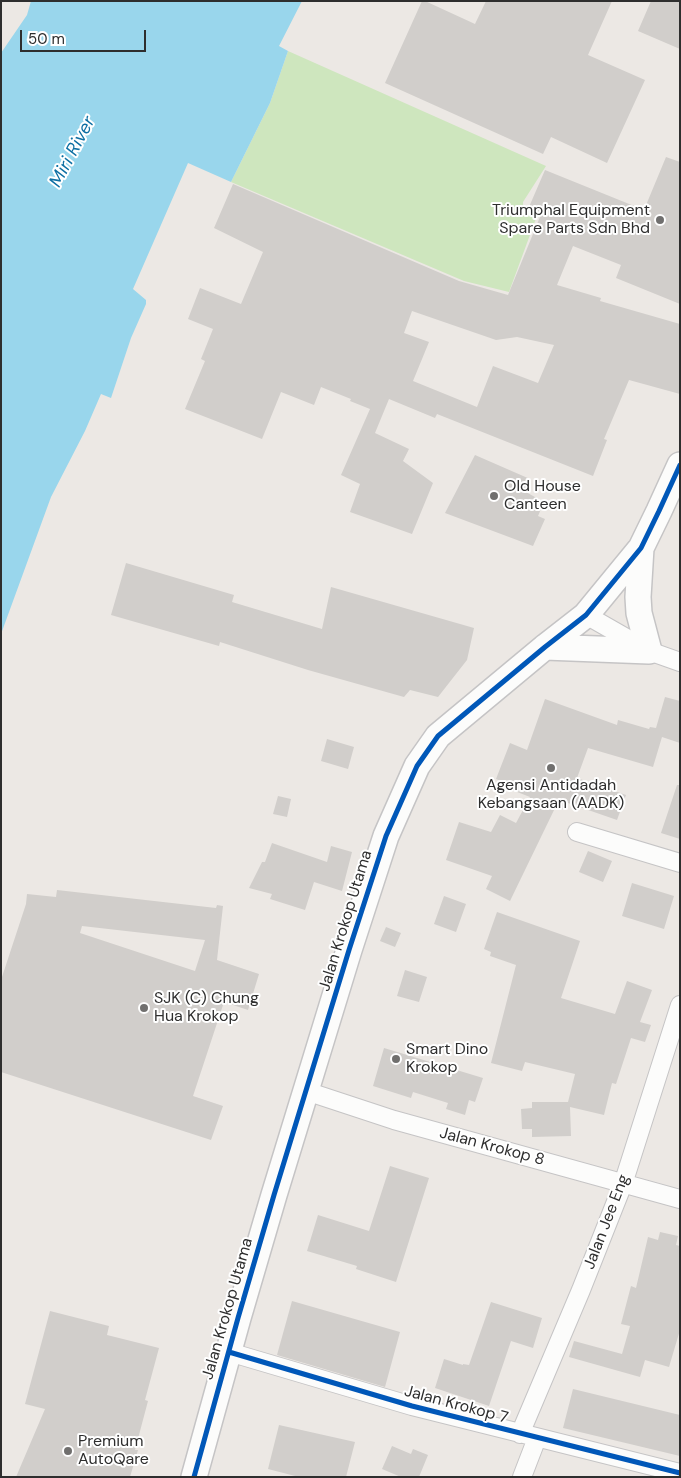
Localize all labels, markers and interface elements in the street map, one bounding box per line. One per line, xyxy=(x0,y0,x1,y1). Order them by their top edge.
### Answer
scale bar xyxy=(22,20,149,52)
text: 50 m xyxy=(28,29,65,49)
water label: Miri River xyxy=(45,113,101,191)
place label: Triumphal Equipment Spare Parts Sdn Bhd xyxy=(492,201,650,239)
marker: Triumphal Equipment Spare Parts Sdn Bhd xyxy=(654,214,666,226)
place label: Old House Canteen xyxy=(504,477,581,515)
marker: Old House Canteen xyxy=(488,490,500,502)
marker: Agensi Antidadah Kebangsaan (AADK) xyxy=(545,762,557,774)
place label: Agensi Antidadah Kebangsaan (AADK) xyxy=(478,776,624,814)
street label: Jalan Krokop Utama xyxy=(315,848,377,994)
place label: SJK (C) Chung Hua Krokop xyxy=(154,989,259,1027)
marker: SJK (C) Chung Hua Krokop xyxy=(138,1002,150,1014)
place label: Smart Dino Krokop xyxy=(406,1040,488,1078)
marker: Smart Dino Krokop xyxy=(390,1053,402,1065)
street label: Jalan Krokop 8 xyxy=(437,1124,547,1170)
street label: Jalan Jee Eng xyxy=(580,1172,634,1272)
street label: Jalan Krokop Utama xyxy=(199,1236,257,1382)
street label: Jalan Krokop 7 xyxy=(402,1382,510,1428)
place label: Premium AutoQare xyxy=(78,1432,149,1470)
marker: Premium AutoQare xyxy=(62,1445,74,1457)

